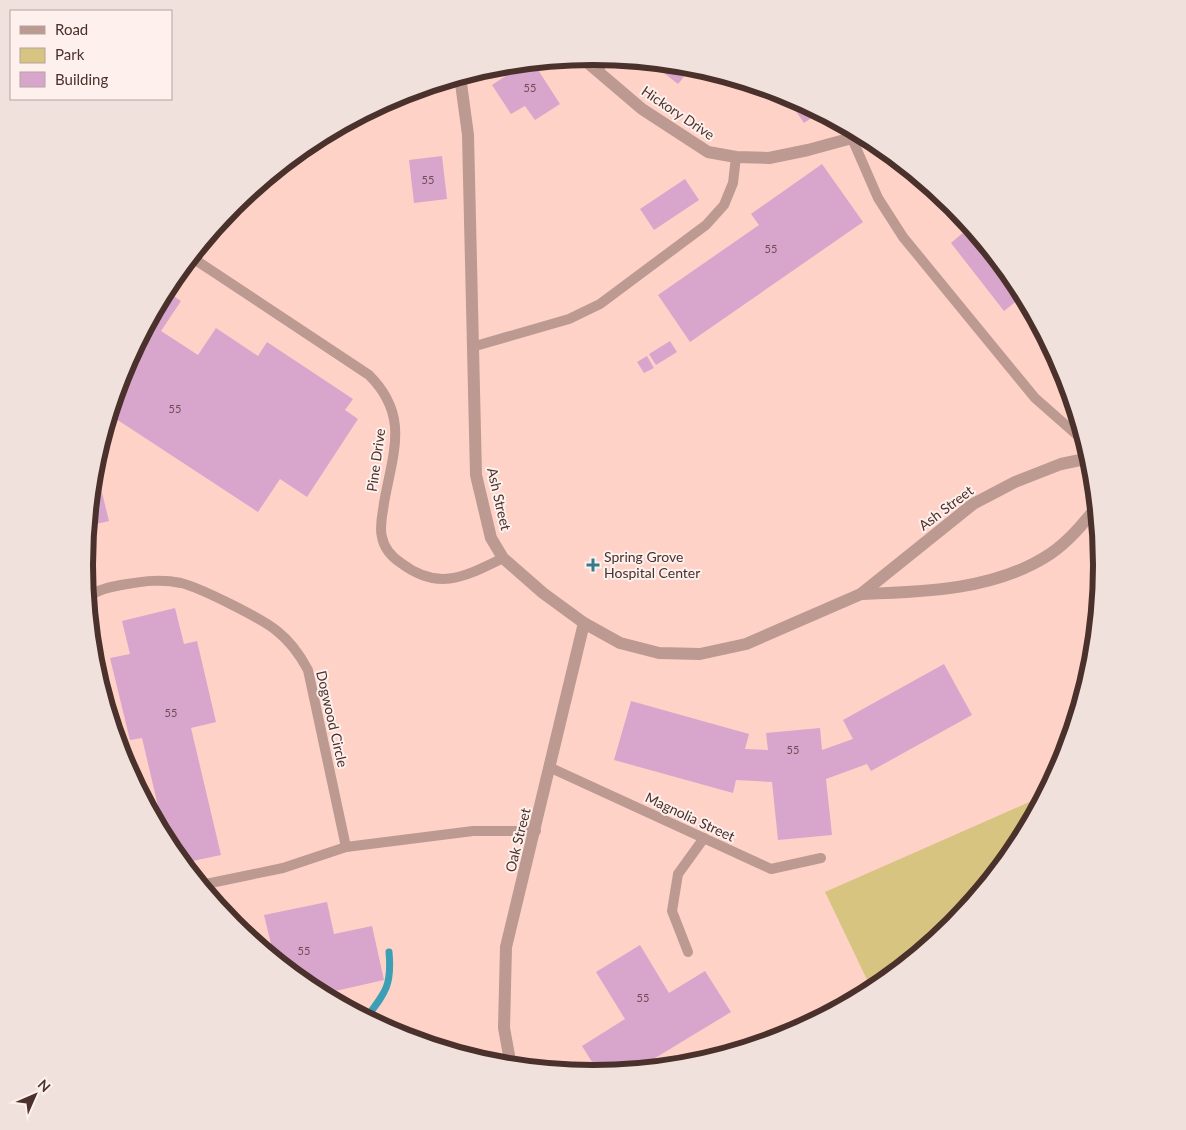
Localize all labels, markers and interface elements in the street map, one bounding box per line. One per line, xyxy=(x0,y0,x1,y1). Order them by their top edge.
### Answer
legend xyxy=(10,10,172,100)
text: Road xyxy=(55,20,88,38)
text: Park xyxy=(55,45,85,63)
text: Building xyxy=(55,70,108,88)
house number: 55 xyxy=(524,81,536,94)
street label: Hickory Drive xyxy=(639,82,718,143)
house number: 55 xyxy=(422,173,434,186)
house number: 55 xyxy=(765,242,777,255)
house number: 55 xyxy=(169,402,181,415)
street label: Pine Drive xyxy=(363,427,388,493)
street label: Ash Street xyxy=(484,466,515,532)
street label: Ash Street xyxy=(915,482,976,534)
place label: Spring Grove Hospital Center xyxy=(604,548,700,581)
marker: Spring Grove Hospital Center xyxy=(586,558,600,572)
street label: Dogwood Circle xyxy=(313,669,352,769)
house number: 55 xyxy=(165,706,177,719)
house number: 55 xyxy=(787,743,799,756)
street label: Magnolia Street xyxy=(643,788,738,845)
street label: Oak Street xyxy=(501,806,534,874)
house number: 55 xyxy=(298,944,310,957)
house number: 55 xyxy=(637,991,649,1004)
north arrow xyxy=(10,1070,60,1120)
text: N xyxy=(35,1076,54,1095)

